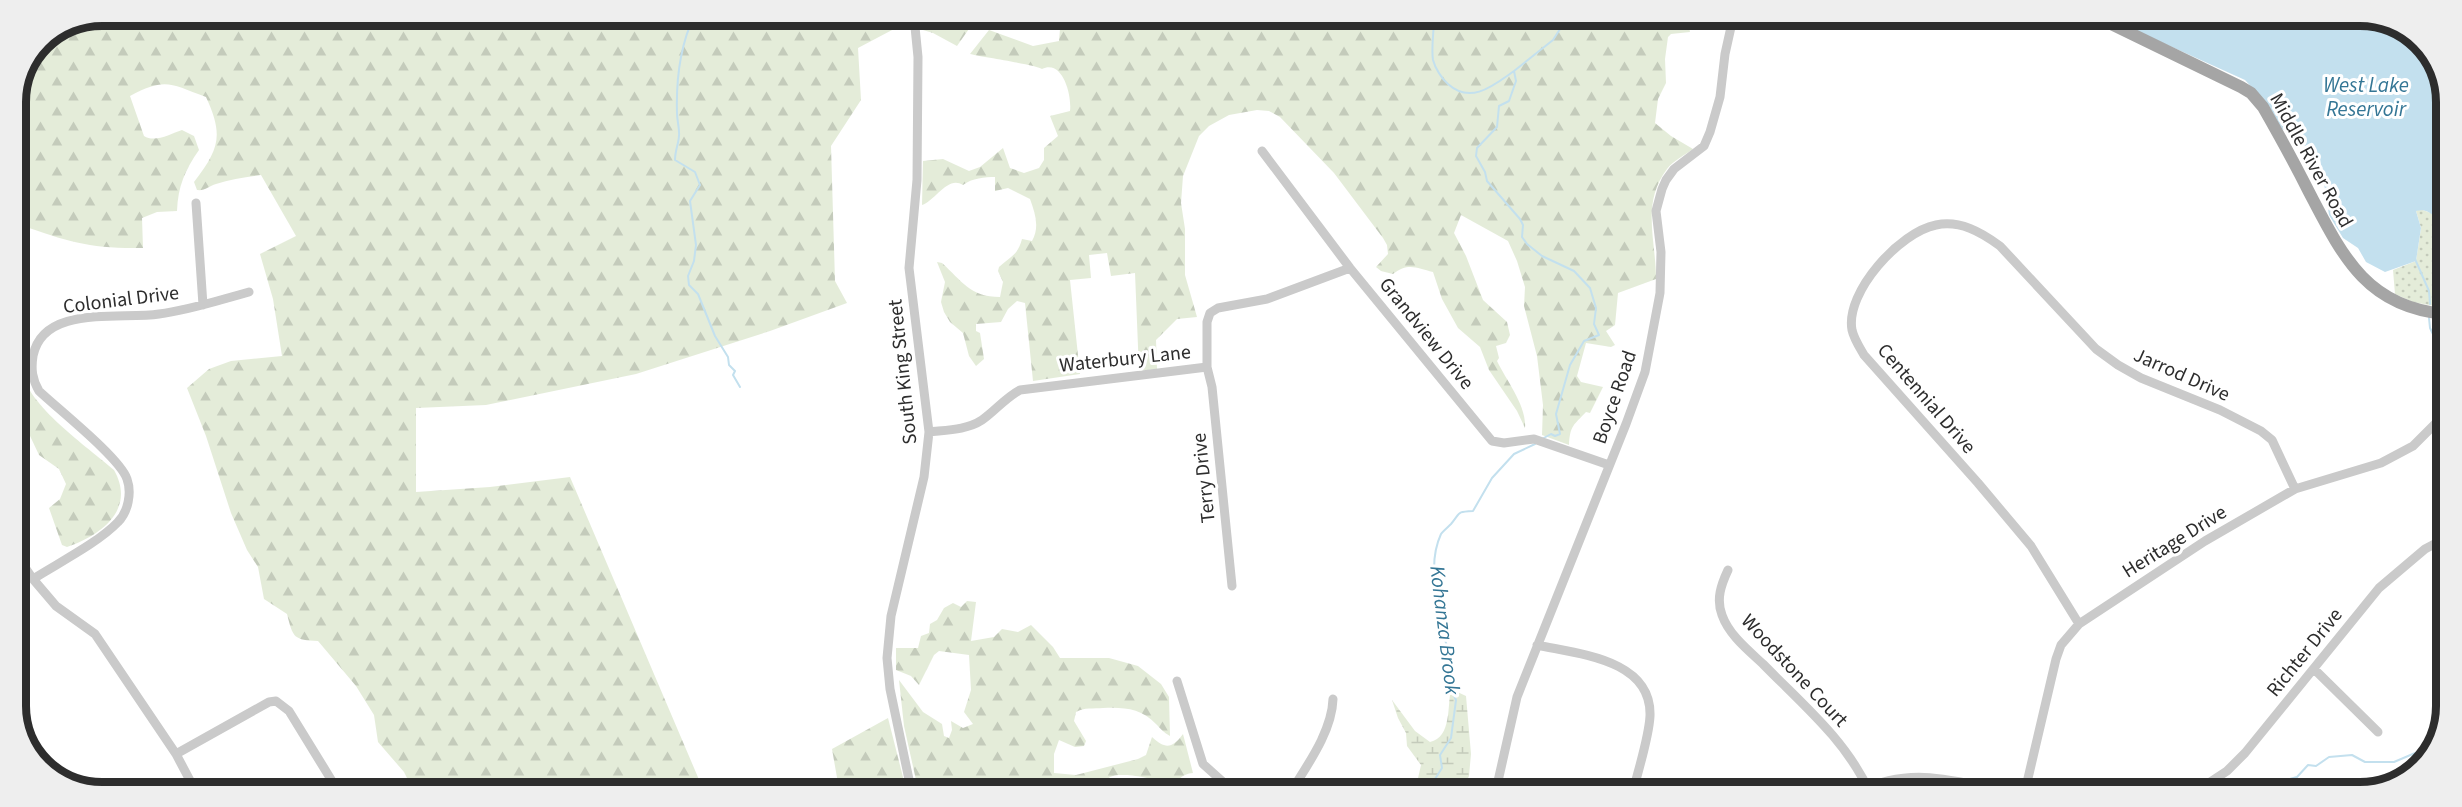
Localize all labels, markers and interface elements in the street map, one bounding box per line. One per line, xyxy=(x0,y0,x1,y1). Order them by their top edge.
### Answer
water label: West Lake Reservoir xyxy=(2323,70,2409,124)
street label: Middle River Road xyxy=(2263,88,2360,233)
street label: Grandview Drive xyxy=(1372,272,1480,396)
street label: Colonial Drive xyxy=(62,279,181,321)
street label: South King Street xyxy=(881,298,925,446)
street label: Centennial Drive xyxy=(1870,337,1982,460)
street label: Waterbury Lane xyxy=(1058,338,1192,380)
street label: Jarrod Drive xyxy=(2129,341,2234,409)
street label: Boyce Road xyxy=(1586,347,1644,448)
street label: Terry Drive xyxy=(1185,431,1223,524)
street label: Heritage Drive xyxy=(2117,499,2232,585)
water label: Kohanza Brook xyxy=(1422,564,1468,697)
street label: Richter Drive xyxy=(2260,602,2349,703)
street label: Woodstone Court xyxy=(1734,608,1854,734)

